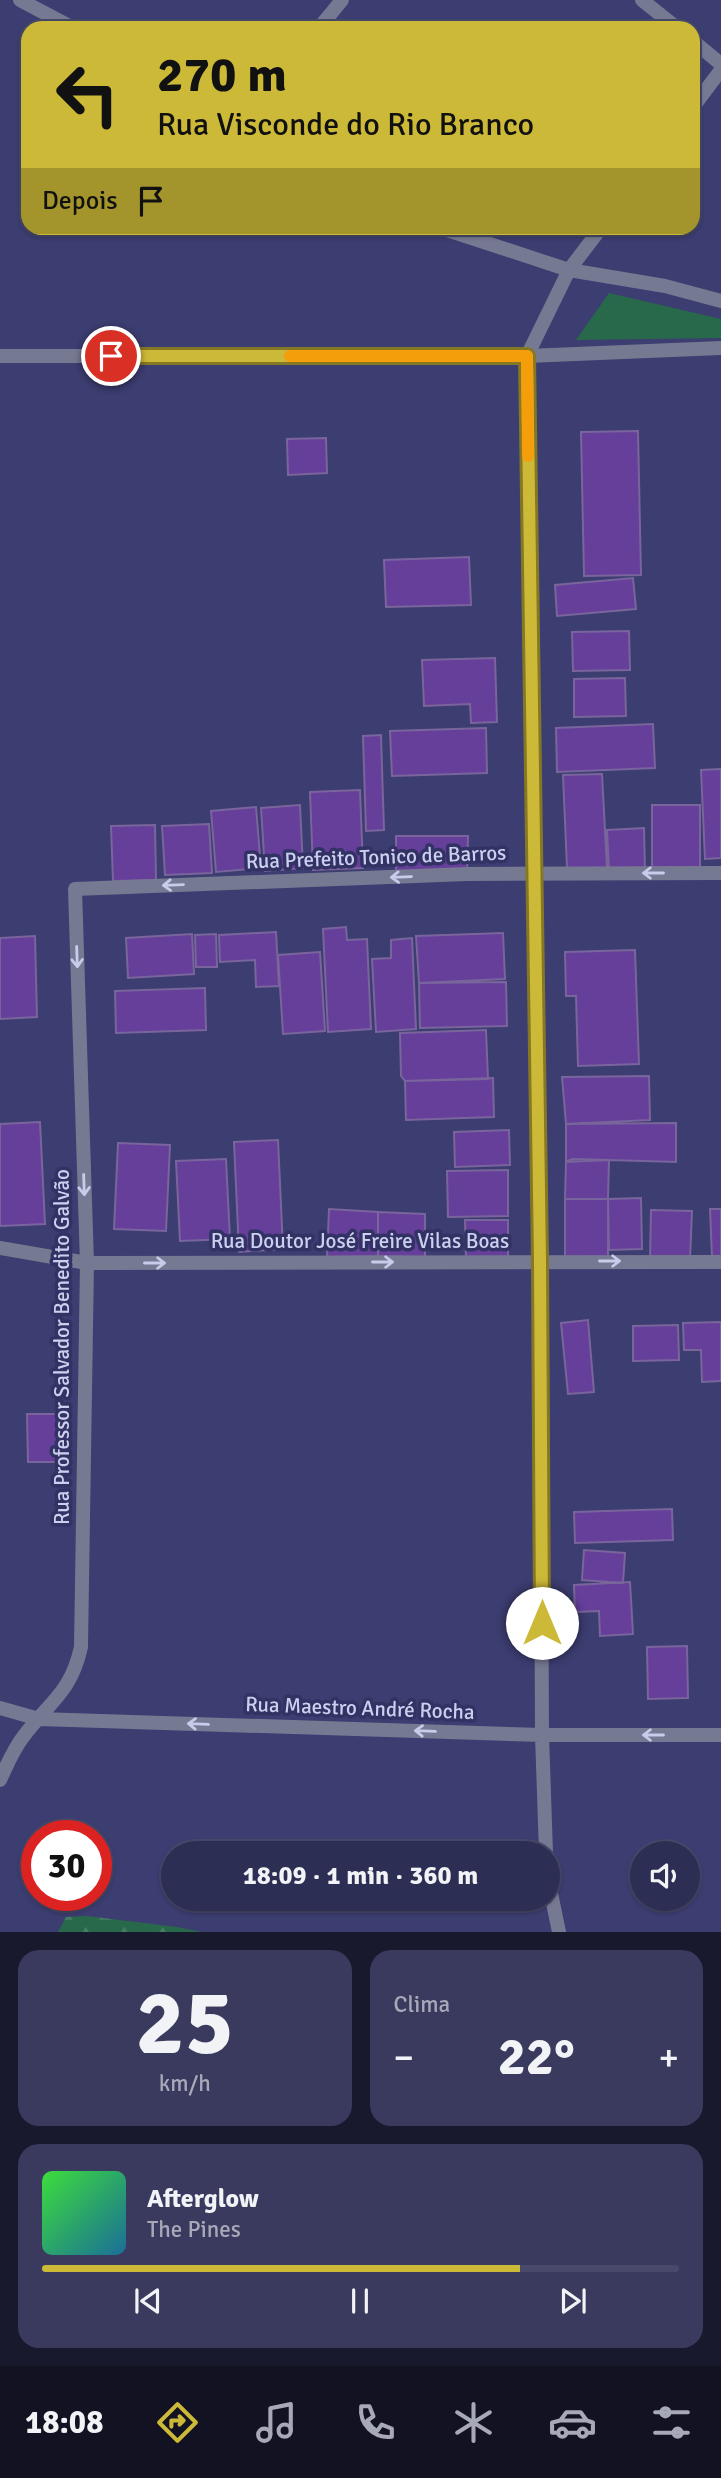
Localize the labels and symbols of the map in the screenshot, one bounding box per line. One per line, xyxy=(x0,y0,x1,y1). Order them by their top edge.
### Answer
pin xyxy=(81,326,141,386)
street label: Rua Prefeito Tonico de Barros xyxy=(245,839,507,875)
one-way arrow xyxy=(642,866,665,880)
one-way arrow xyxy=(390,870,413,883)
one-way arrow xyxy=(162,879,185,892)
one-way arrow xyxy=(70,945,83,968)
street label: Rua Professor Salvador Benedito Galvão xyxy=(49,1169,75,1525)
one-way arrow xyxy=(78,1173,91,1196)
street label: Rua Doutor José Freire Vilas Boas xyxy=(211,1228,509,1254)
one-way arrow xyxy=(598,1254,621,1268)
one-way arrow xyxy=(371,1255,394,1269)
one-way arrow xyxy=(143,1256,166,1270)
position arrow xyxy=(505,1586,579,1660)
street label: Rua Maestro André Rocha xyxy=(245,1691,475,1725)
one-way arrow xyxy=(187,1718,210,1731)
one-way arrow xyxy=(414,1725,437,1738)
one-way arrow xyxy=(642,1728,665,1742)
speed limit sign: 30 xyxy=(21,1820,112,1911)

